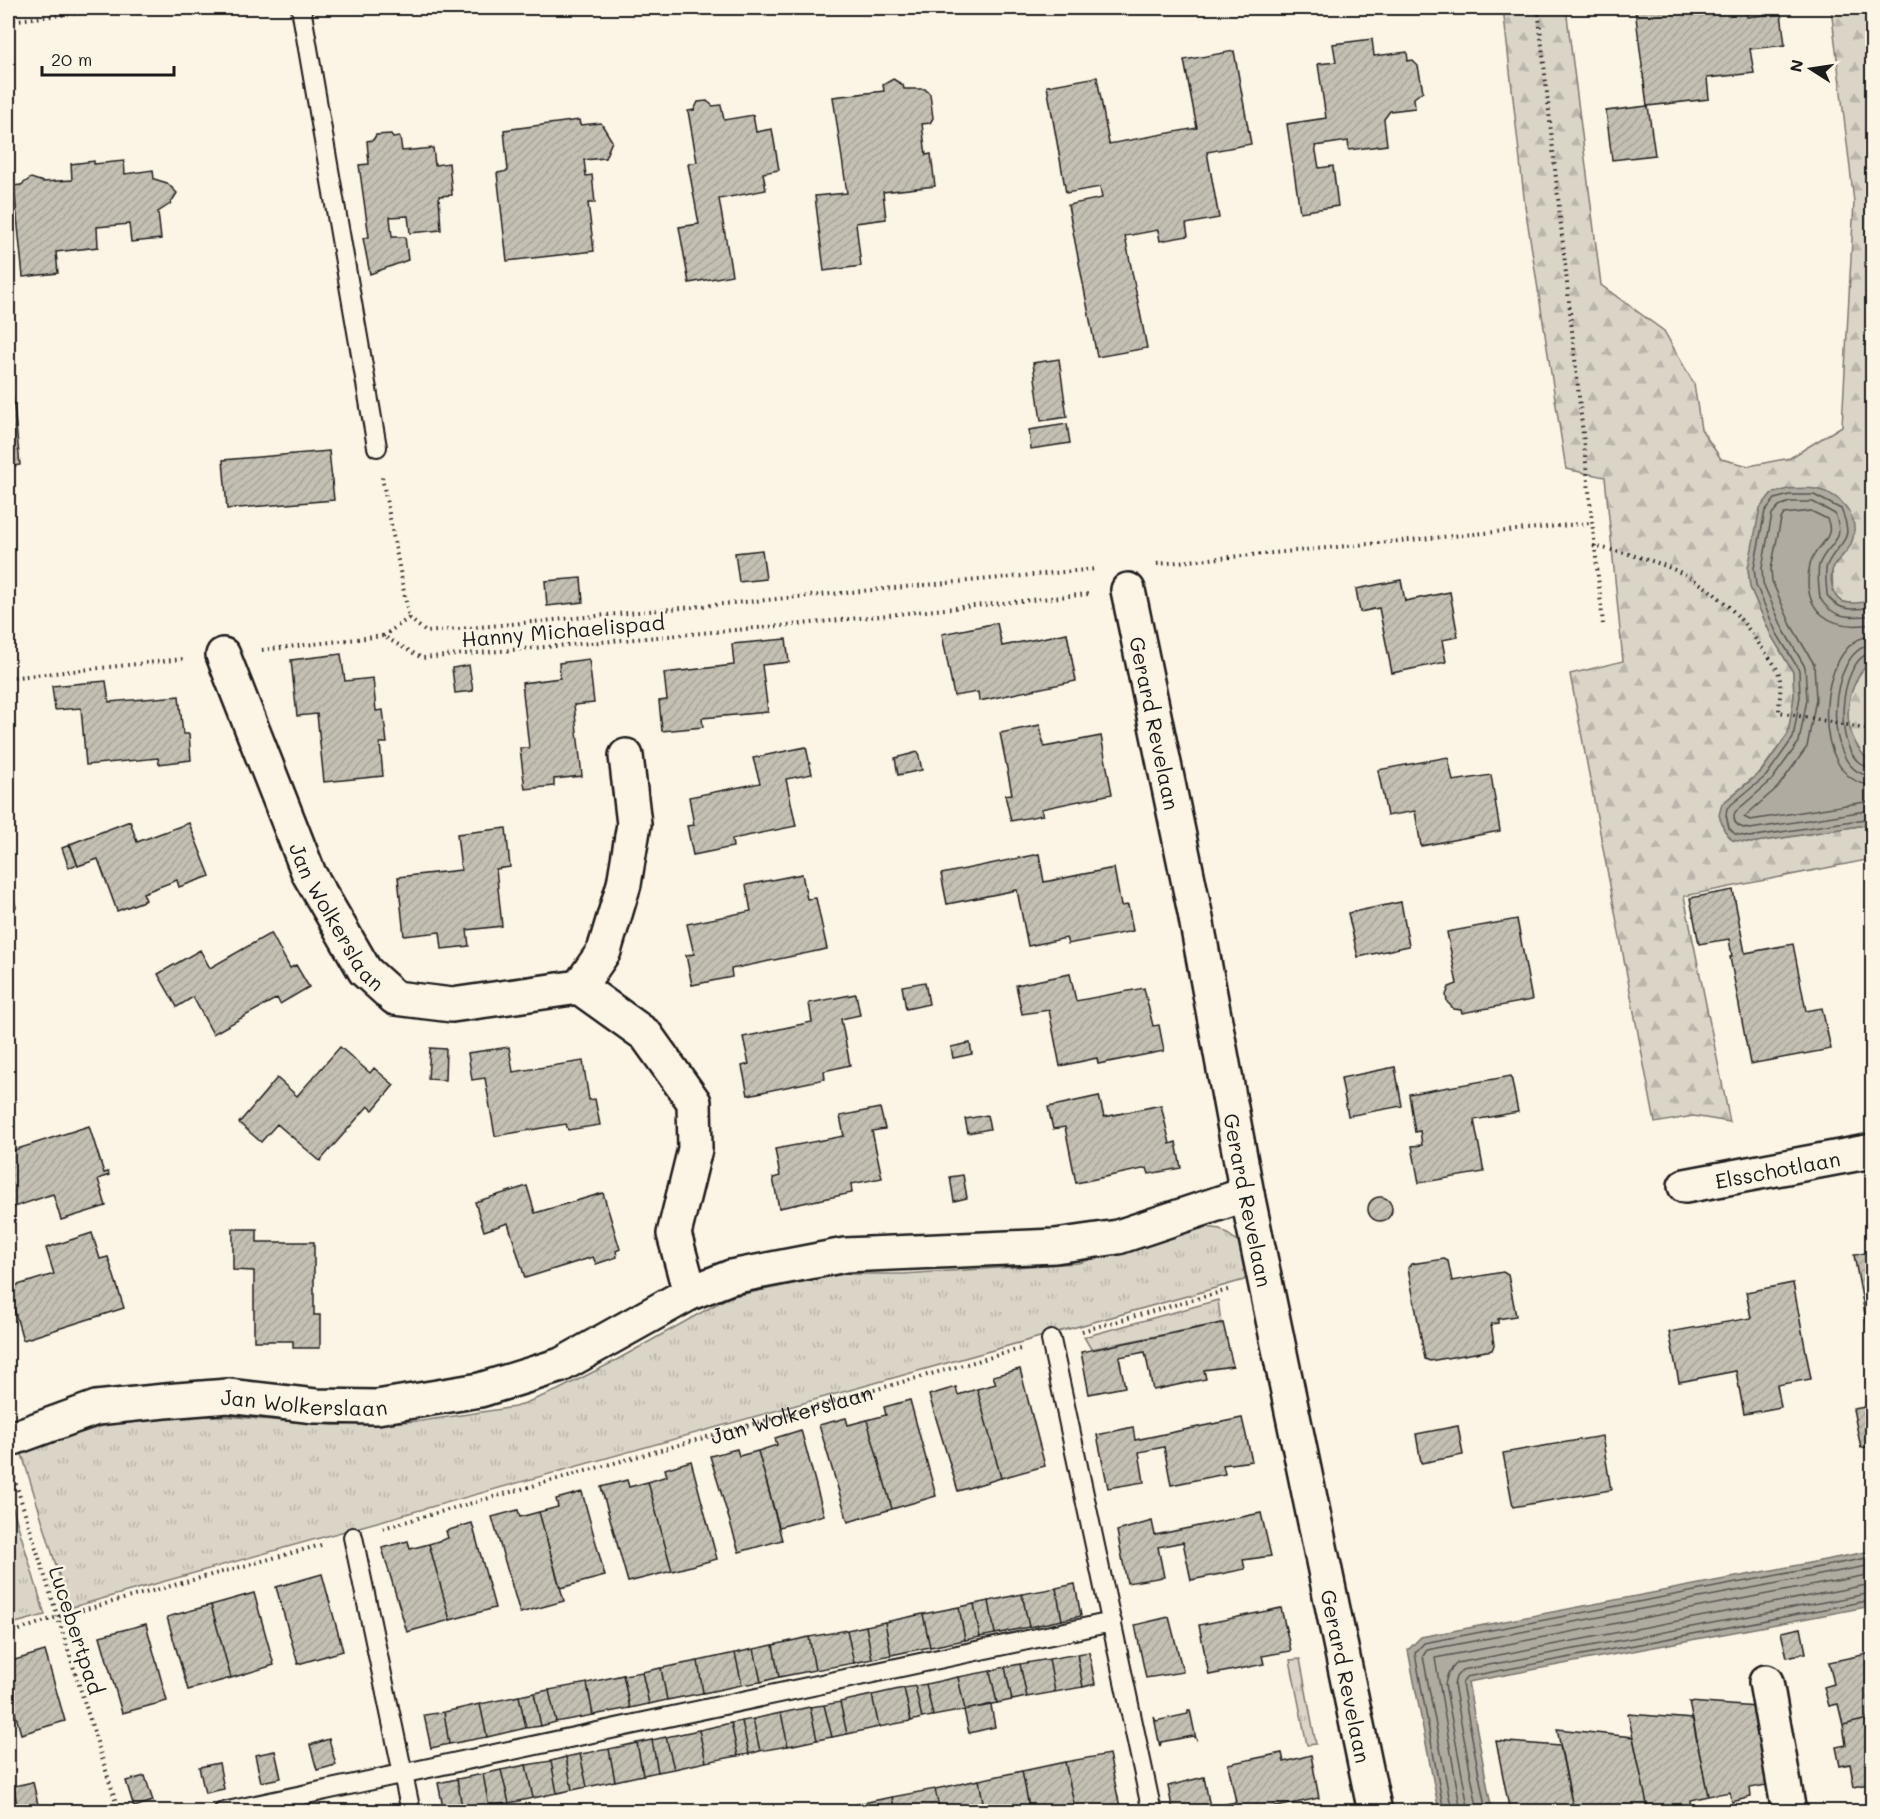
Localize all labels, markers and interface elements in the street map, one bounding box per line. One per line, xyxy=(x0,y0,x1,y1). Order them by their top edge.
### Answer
scale bar xyxy=(42,39,174,77)
north arrow xyxy=(1781,39,1841,99)
text: 20 m xyxy=(51,47,92,71)
text: N xyxy=(1784,58,1807,74)
street label: Hanny Michaelispad xyxy=(460,608,666,652)
street label: Gerard Revelaan xyxy=(1124,634,1187,812)
street label: Jan Wolkerslaan xyxy=(284,838,391,996)
street label: Gerard Revelaan xyxy=(1219,1111,1279,1289)
street label: Elsschotlaan xyxy=(1713,1144,1842,1194)
street label: Jan Wolkerslaan xyxy=(707,1378,875,1449)
street label: Jan Wolkerslaan xyxy=(219,1382,389,1421)
street label: Lucebertpad xyxy=(44,1562,110,1698)
street label: Gerard Revelaan xyxy=(1316,1587,1378,1765)

